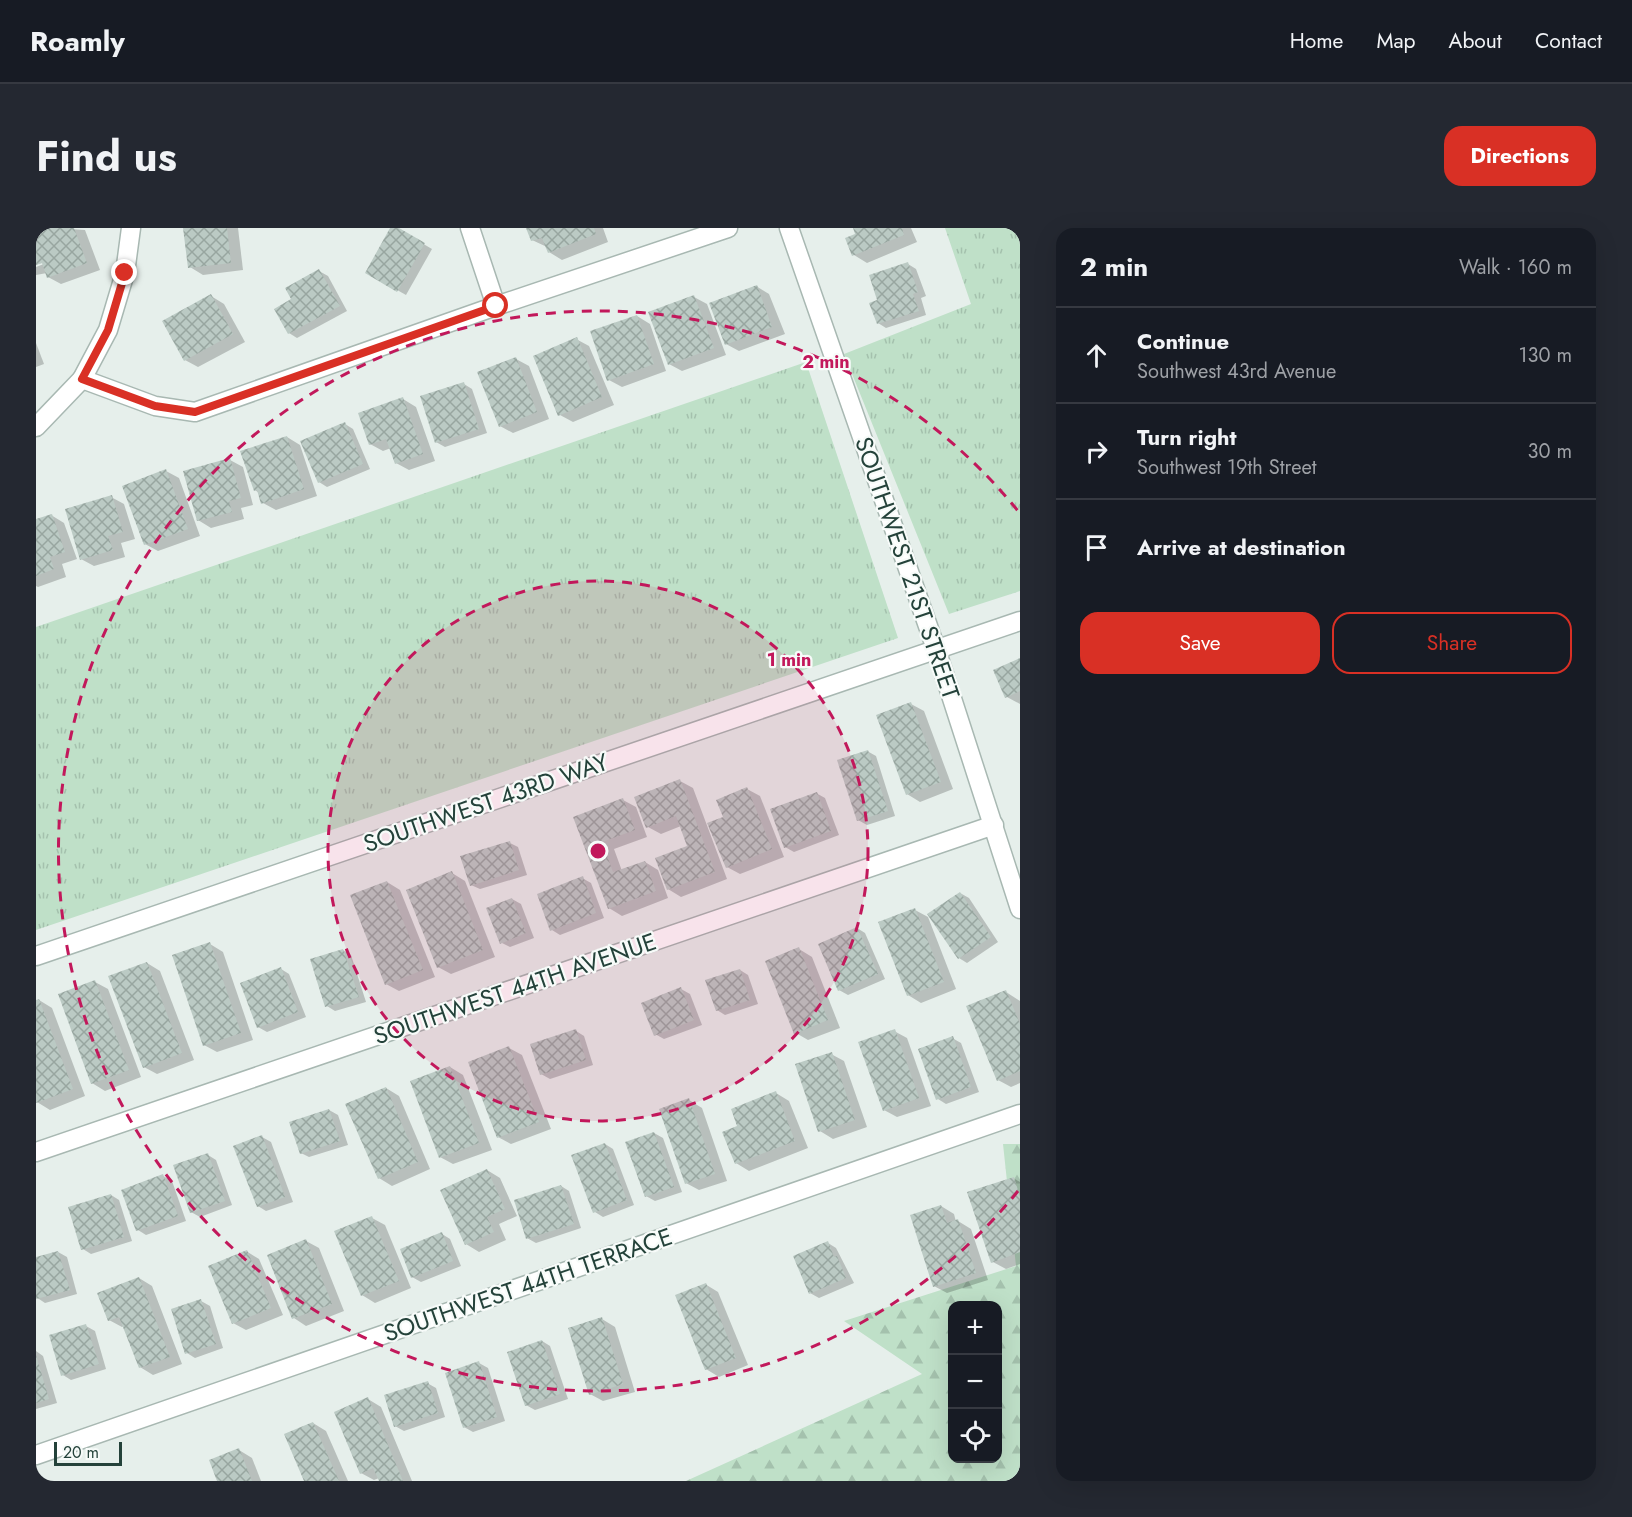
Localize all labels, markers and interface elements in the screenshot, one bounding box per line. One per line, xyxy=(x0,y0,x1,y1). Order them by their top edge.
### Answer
text: Roamly xyxy=(30,21,125,62)
text: Home xyxy=(1290,26,1343,56)
text: Map xyxy=(1376,26,1416,56)
text: About xyxy=(1449,26,1502,56)
text: Contact xyxy=(1535,26,1602,56)
text: Find us xyxy=(36,126,177,187)
button: Directions xyxy=(1444,126,1596,186)
text: 2 min xyxy=(1080,248,1148,286)
text: Walk · 160 m xyxy=(1459,253,1572,282)
route end xyxy=(111,259,137,285)
route start xyxy=(482,292,508,318)
text: Continue xyxy=(1137,325,1229,357)
icon: ahead xyxy=(1080,339,1113,372)
text: 130 m xyxy=(1518,341,1572,370)
text: 2 min xyxy=(802,349,850,375)
text: Southwest 43rd Avenue xyxy=(1137,357,1336,386)
text: Turn right xyxy=(1137,421,1237,453)
street label: SOUTHWEST 21ST STREET xyxy=(846,432,969,704)
icon: right xyxy=(1080,435,1113,468)
text: 30 m xyxy=(1527,437,1572,466)
text: Southwest 19th Street xyxy=(1137,453,1317,482)
icon: arrive xyxy=(1080,531,1113,564)
text: Arrive at destination xyxy=(1137,531,1346,563)
button: Save xyxy=(1080,612,1320,674)
button: Share xyxy=(1332,612,1572,674)
text: 1 min xyxy=(767,647,811,673)
street label: SOUTHWEST 43RD WAY xyxy=(359,744,614,861)
centre of rings xyxy=(588,841,608,861)
street label: SOUTHWEST 44TH AVENUE xyxy=(369,924,661,1053)
street label: SOUTHWEST 44TH TERRACE xyxy=(379,1219,677,1350)
map controls xyxy=(948,1301,1002,1463)
button: + xyxy=(948,1301,1002,1355)
button: − xyxy=(948,1355,1002,1409)
button: locate xyxy=(948,1409,1002,1463)
scale bar xyxy=(54,1439,122,1466)
text: 20 m xyxy=(63,1441,99,1464)

